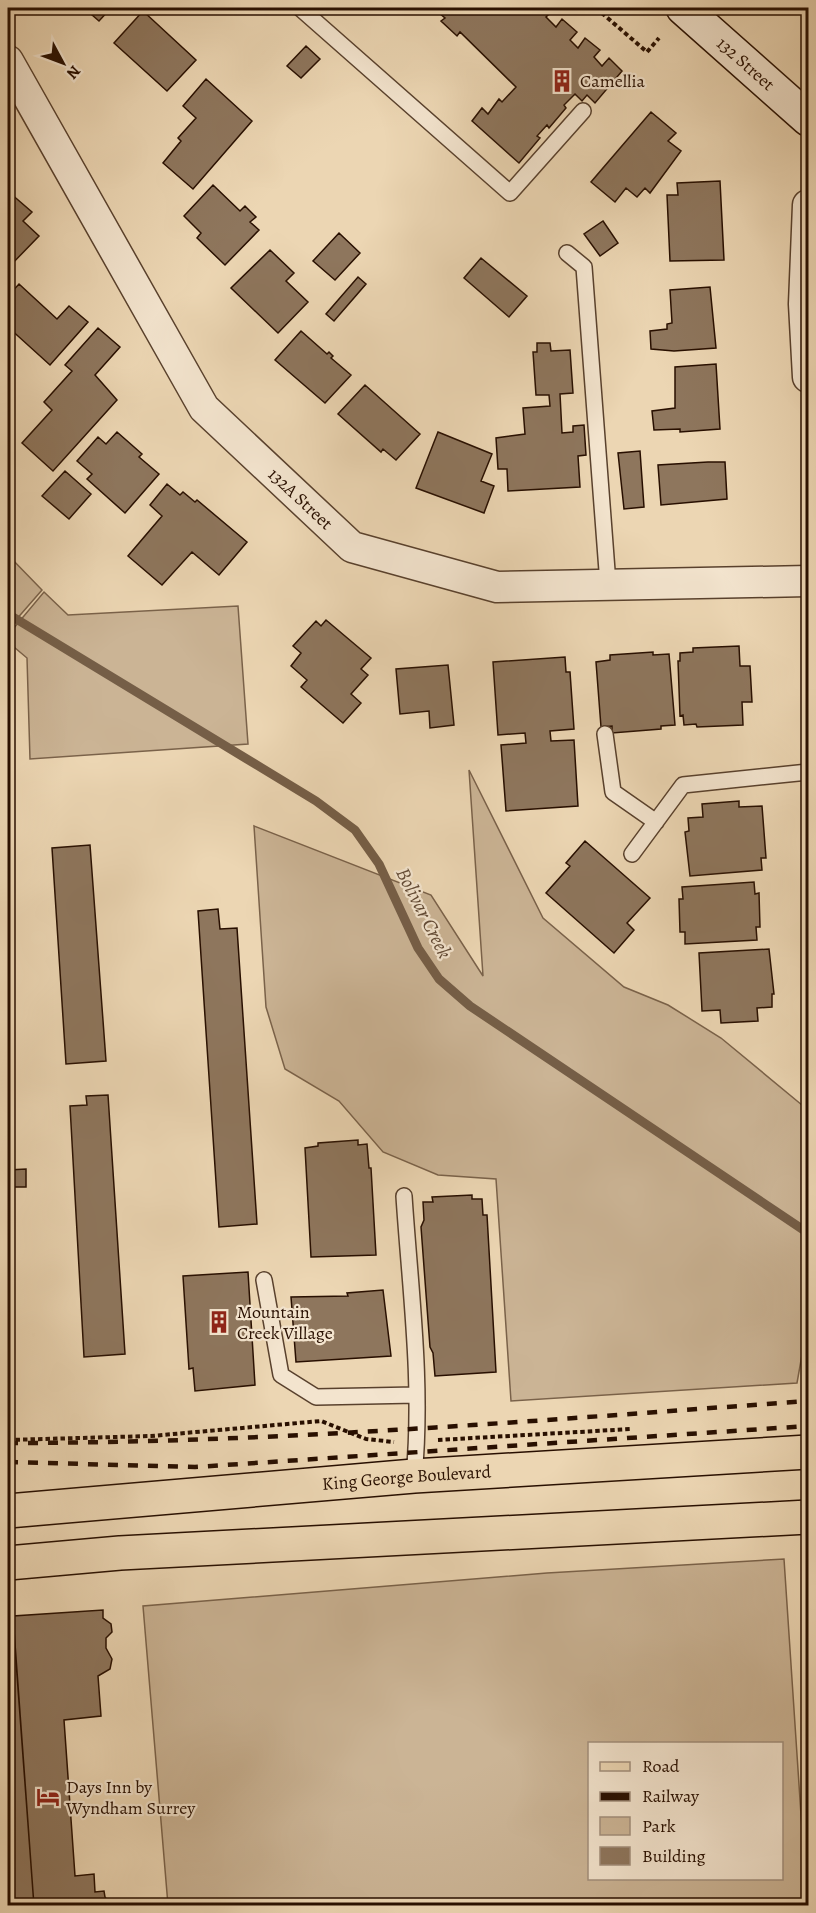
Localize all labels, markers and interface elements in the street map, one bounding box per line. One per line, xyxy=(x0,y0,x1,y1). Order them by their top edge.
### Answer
street label: 132 Street xyxy=(712,32,780,96)
north arrow xyxy=(33,33,93,93)
text: N xyxy=(61,61,86,84)
building icon: Camellia xyxy=(549,68,575,94)
place label: Camellia xyxy=(580,69,646,93)
street label: 132A Street xyxy=(263,462,338,535)
water label: Bolivar Creek xyxy=(390,863,459,963)
place label: Mountain Creek Village xyxy=(237,1300,333,1345)
building icon: Mountain Creek Village xyxy=(206,1309,232,1335)
street label: King George Boulevard xyxy=(321,1459,492,1496)
legend xyxy=(588,1742,783,1880)
text: Road xyxy=(642,1754,680,1778)
place label: Days Inn by Wyndham Surrey xyxy=(65,1775,196,1820)
hotel icon: Days Inn by Wyndham Surrey xyxy=(35,1784,61,1810)
text: Railway xyxy=(642,1784,700,1808)
text: Park xyxy=(642,1814,676,1838)
text: Building xyxy=(642,1844,706,1868)

